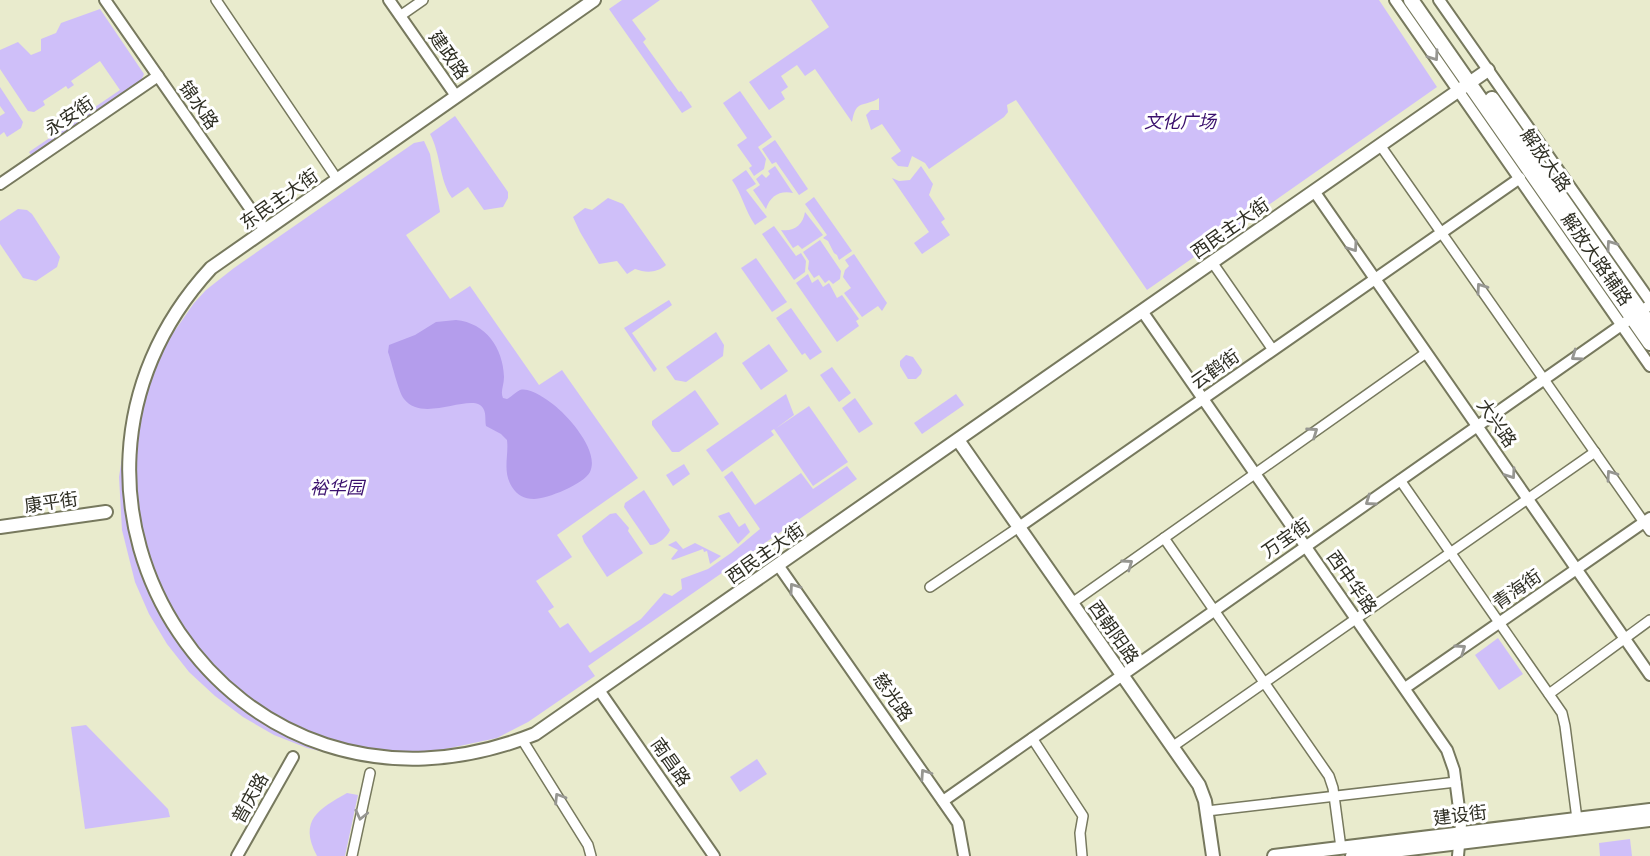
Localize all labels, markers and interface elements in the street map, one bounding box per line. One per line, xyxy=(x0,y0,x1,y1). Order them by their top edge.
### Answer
street label: 建政路 xyxy=(424,26,474,84)
one-way arrow xyxy=(1426,48,1438,61)
street label: 锦水路 xyxy=(174,76,224,134)
street label: 永安街 xyxy=(40,91,98,141)
park label: 文化广场 xyxy=(1144,110,1218,133)
street label: 解放大路 xyxy=(1516,124,1576,196)
street label: 东民主大街 xyxy=(236,164,322,234)
street label: 西民主大街 xyxy=(1187,193,1273,263)
street label: 解放大路辅路 xyxy=(1557,208,1637,310)
one-way arrow xyxy=(1345,240,1358,253)
one-way arrow xyxy=(1607,240,1619,253)
one-way arrow xyxy=(1477,283,1489,296)
street label: 云鹤街 xyxy=(1186,344,1244,394)
one-way arrow xyxy=(1571,348,1584,361)
street label: 大兴路 xyxy=(1472,394,1522,452)
one-way arrow xyxy=(1305,428,1318,440)
one-way arrow xyxy=(1503,466,1515,479)
one-way arrow xyxy=(1607,470,1619,483)
park label: 裕华园 xyxy=(310,476,367,499)
street label: 康平街 xyxy=(23,487,79,517)
one-way arrow xyxy=(1365,493,1378,505)
street label: 万宝街 xyxy=(1257,513,1315,563)
street label: 西民主大街 xyxy=(722,518,808,588)
street label: 西中华路 xyxy=(1322,546,1382,618)
one-way arrow xyxy=(1120,560,1133,572)
street label: 青海街 xyxy=(1488,564,1546,614)
one-way arrow xyxy=(790,583,802,596)
street label: 西朝阳路 xyxy=(1084,596,1144,668)
one-way arrow xyxy=(1453,645,1466,657)
street label: 慈光路 xyxy=(868,668,918,726)
street label: 南昌路 xyxy=(646,733,696,791)
street label: 普庆路 xyxy=(227,769,273,827)
one-way arrow xyxy=(921,769,933,782)
one-way arrow xyxy=(554,792,567,805)
street label: 建设街 xyxy=(1432,800,1488,830)
one-way arrow xyxy=(355,809,369,821)

